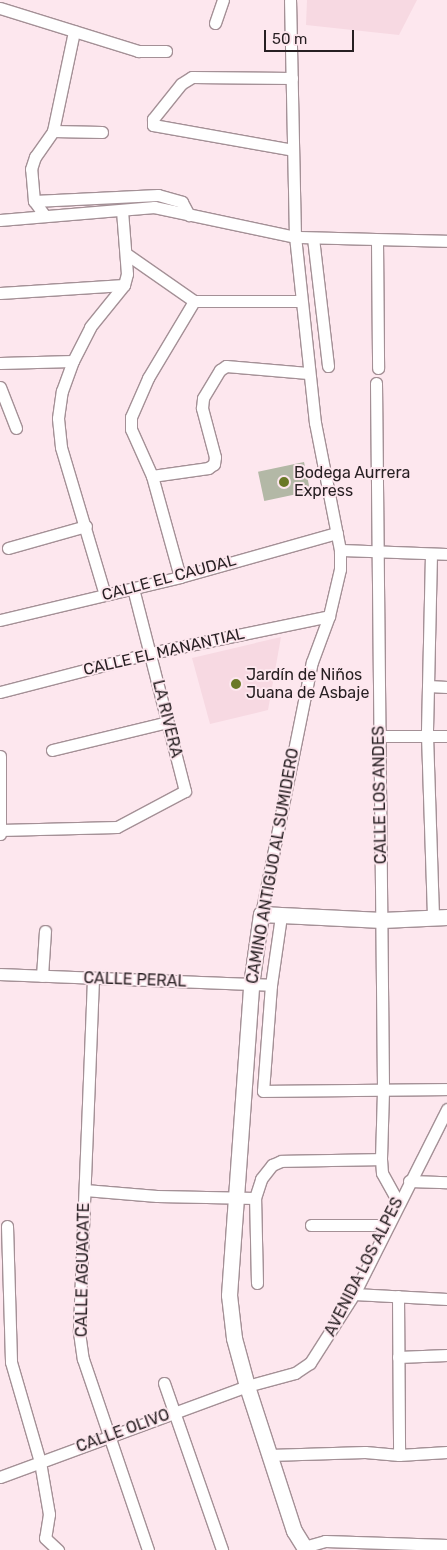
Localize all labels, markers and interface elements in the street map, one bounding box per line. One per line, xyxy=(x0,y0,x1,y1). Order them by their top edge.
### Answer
scale bar xyxy=(267,20,357,52)
text: 50 m xyxy=(272,30,307,48)
place label: Bodega Aurrera Express xyxy=(294,463,411,501)
marker: Bodega Aurrera Express xyxy=(278,476,290,488)
street label: CALLE EL CAUDAL xyxy=(100,551,238,605)
street label: CALLE EL MANANTIAL xyxy=(81,624,247,680)
place label: Jardín de Niños Juana de Asbaje xyxy=(246,665,370,703)
street label: LA RIVERA xyxy=(148,678,186,760)
marker: Jardín de Niños Juana de Asbaje xyxy=(230,678,242,690)
street label: CALLE LOS ANDES xyxy=(369,725,391,865)
street label: CAMINO ANTIGUO AL SUMIDERO xyxy=(243,746,303,986)
street label: CALLE PERAL xyxy=(83,969,187,991)
street label: AVENIDA LOS ALPES xyxy=(320,1194,408,1340)
street label: CALLE AGUACATE xyxy=(72,1202,94,1338)
street label: CALLE OLIVO xyxy=(74,1405,172,1457)

